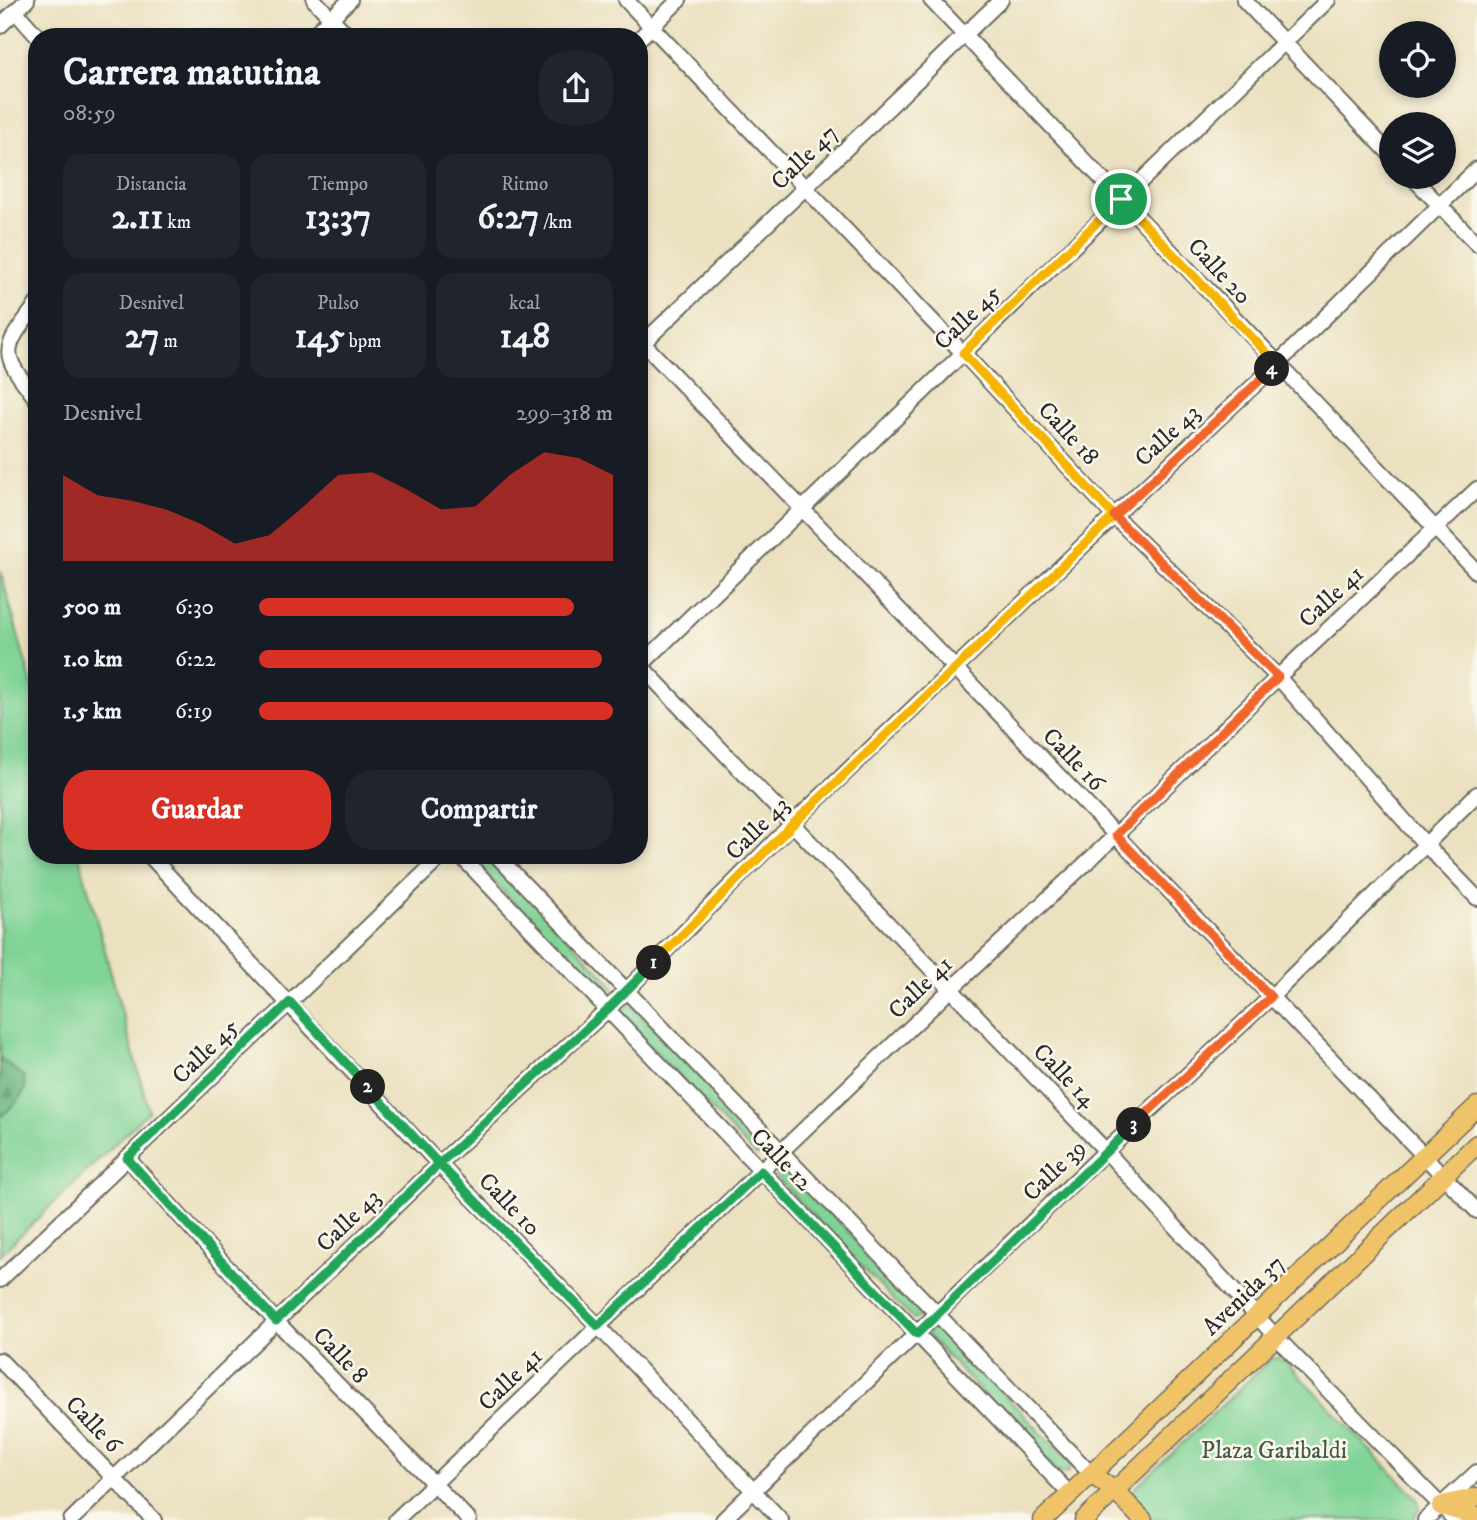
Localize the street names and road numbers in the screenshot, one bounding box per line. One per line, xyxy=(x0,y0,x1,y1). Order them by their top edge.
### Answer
street label: Calle 47 xyxy=(765,119,844,197)
street label: Calle 20 xyxy=(1181,232,1258,311)
street label: Calle 45 xyxy=(928,279,1007,357)
street label: Calle 18 xyxy=(1031,396,1105,472)
street label: Calle 43 xyxy=(1129,398,1207,473)
street label: Calle 41 xyxy=(1293,559,1371,634)
street label: Calle 16 xyxy=(1036,722,1112,799)
street label: Calle 43 xyxy=(719,790,796,867)
street label: Calle 41 xyxy=(882,950,959,1026)
street label: Calle 45 xyxy=(166,1013,245,1091)
street label: Calle 14 xyxy=(1026,1037,1103,1115)
street label: Calle 12 xyxy=(744,1122,819,1198)
street label: Calle 39 xyxy=(1017,1133,1093,1208)
street label: Calle 10 xyxy=(472,1167,547,1243)
street label: Calle 43 xyxy=(310,1183,387,1259)
street label: Avenida 37 xyxy=(1196,1249,1291,1342)
street label: Calle 8 xyxy=(306,1321,375,1390)
street label: Calle 41 xyxy=(472,1342,549,1418)
street label: Calle 6 xyxy=(59,1390,129,1461)

